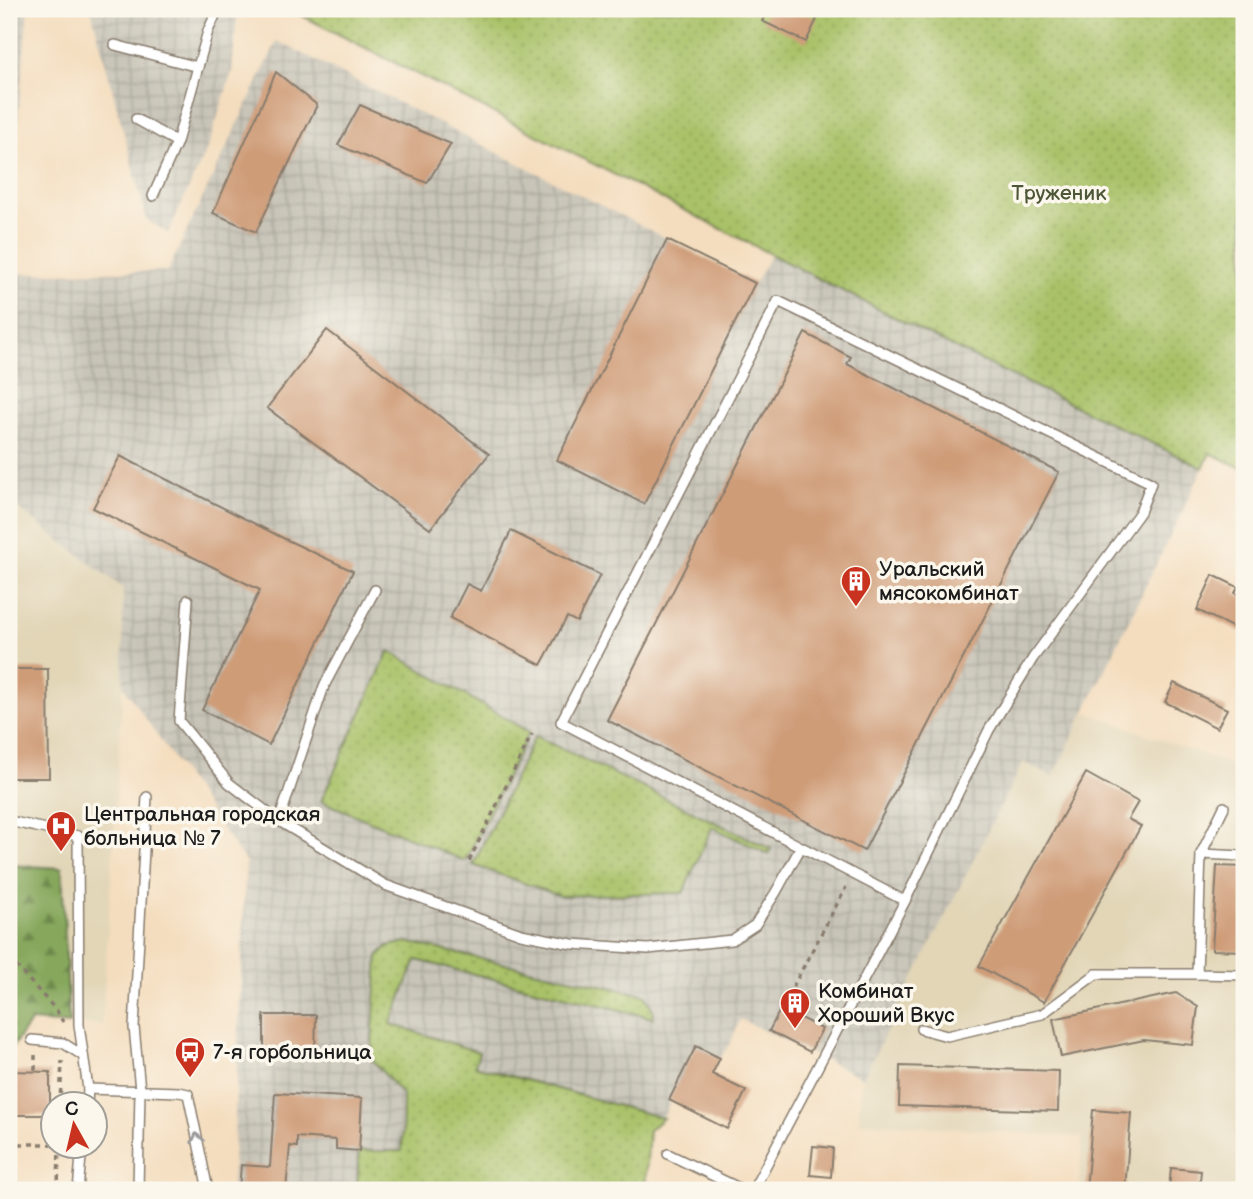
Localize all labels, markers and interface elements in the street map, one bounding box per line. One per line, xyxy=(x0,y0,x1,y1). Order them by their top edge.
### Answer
park label: Труженик xyxy=(1012,181,1106,206)
place label: Уральский мясокомбинат xyxy=(879,557,1019,606)
building icon: Уральский мясокомбинат xyxy=(839,564,873,608)
place label: Центральная городская больница № 7 xyxy=(84,802,320,851)
hospital icon: Центральная городская больница № 7 xyxy=(44,809,78,853)
place label: Комбинат Хороший Вкус xyxy=(818,979,955,1028)
building icon: Комбинат Хороший Вкус xyxy=(778,986,812,1030)
bus stop icon: 7-я горбольница xyxy=(173,1035,207,1079)
place label: 7-я горбольница xyxy=(213,1040,372,1065)
north arrow xyxy=(38,1090,108,1160)
text: С xyxy=(64,1097,80,1122)
one-way arrow xyxy=(190,1132,205,1144)

